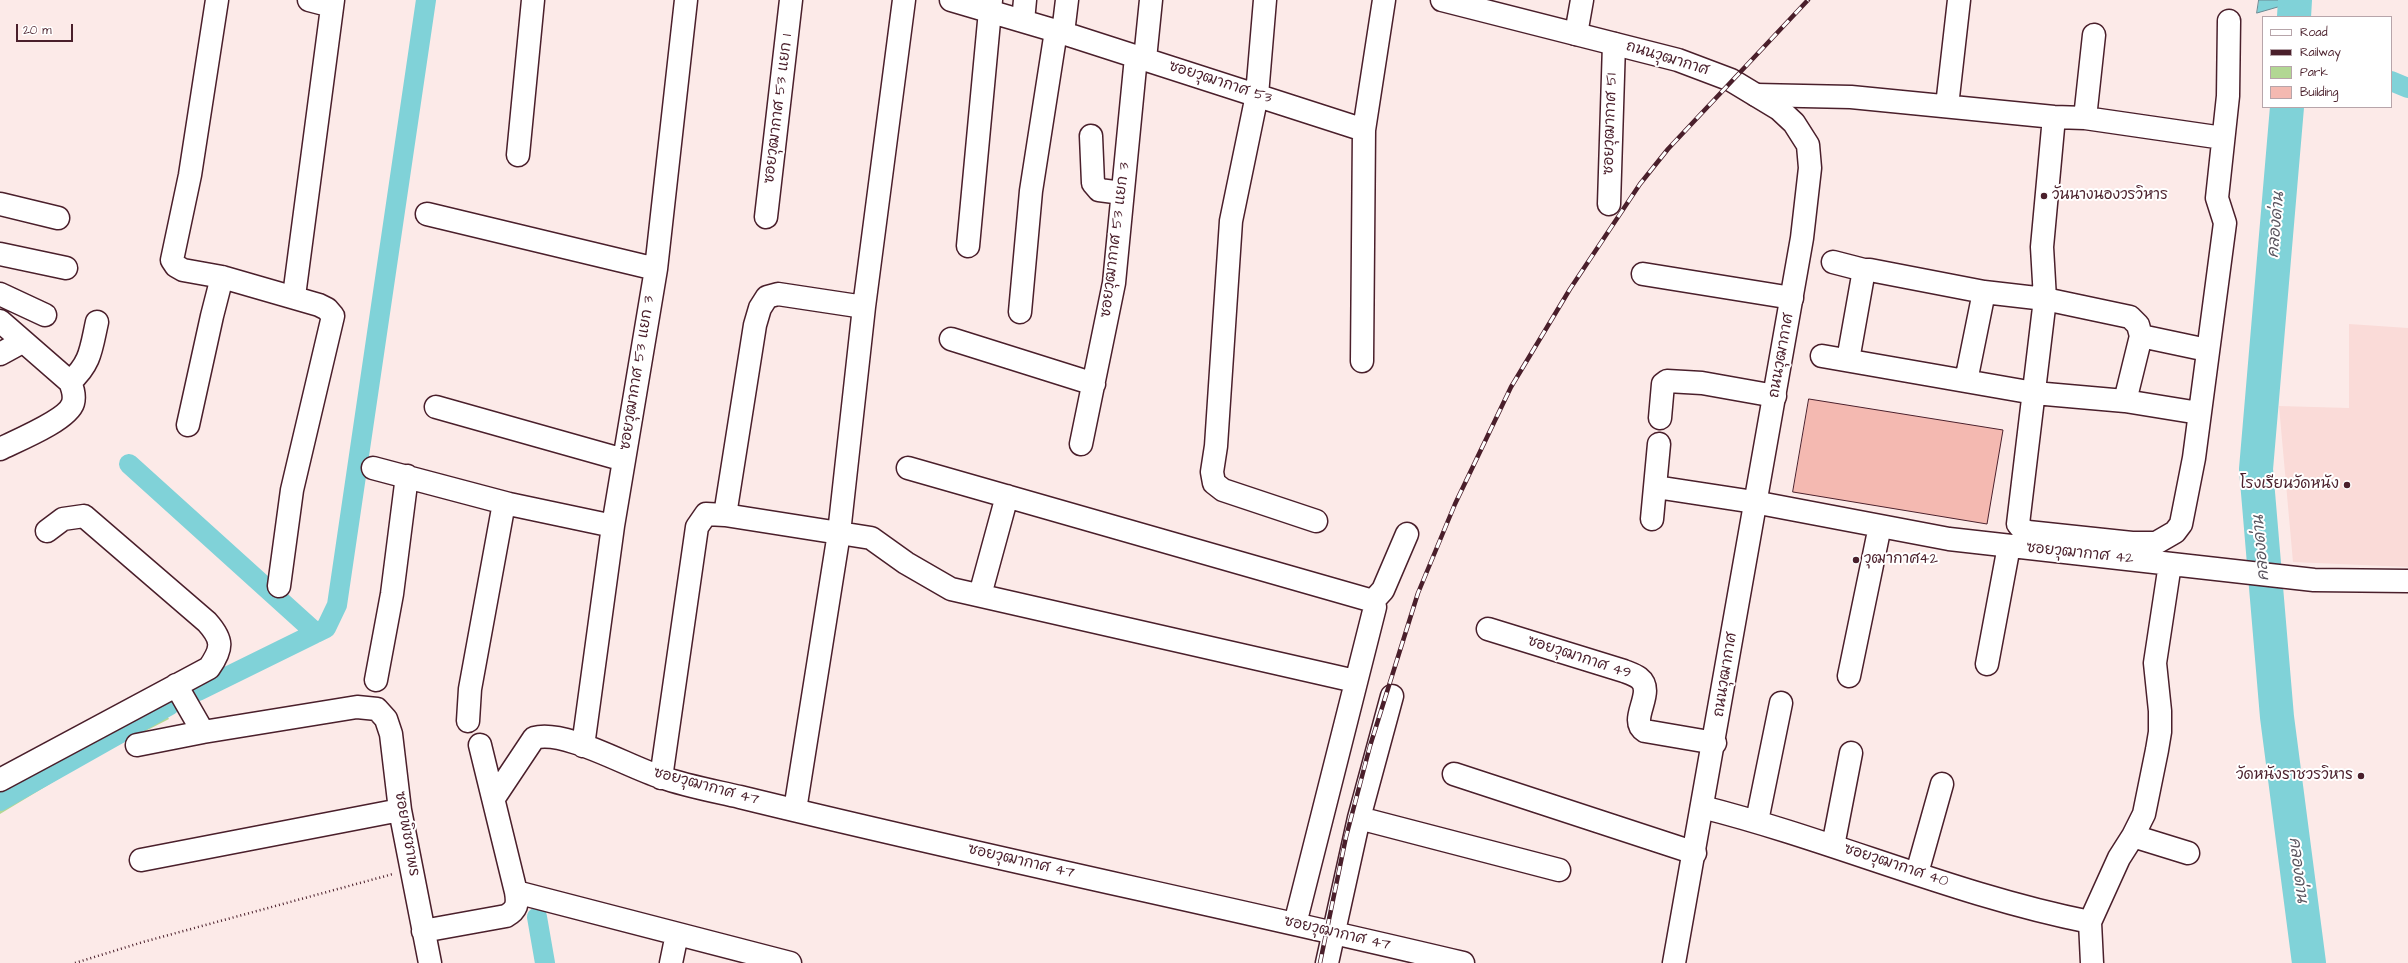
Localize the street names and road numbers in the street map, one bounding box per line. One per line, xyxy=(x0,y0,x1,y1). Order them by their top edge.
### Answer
street label: ซอยวุฒากาศ 53 แยก 1 xyxy=(761,33,797,185)
street label: ถนนวุฒากาศ xyxy=(1624,38,1710,80)
street label: ซอยวุฒากาศ 53 xyxy=(1166,58,1274,108)
street label: ซอยวุฒากาศ 51 xyxy=(1600,73,1622,175)
street label: ซอยวุฒากาศ 53 แยก 3 xyxy=(1098,161,1134,319)
street label: ซอยวุฒากาศ 53 แยก 3 xyxy=(617,294,659,452)
street label: ถนนวุฒากาศ xyxy=(1766,312,1798,400)
street label: ซอยวุฒากาศ 42 xyxy=(2025,539,2135,569)
street label: ถนนวุฒากาศ xyxy=(1710,632,1742,718)
street label: ซอยวุฒากาศ 49 xyxy=(1525,633,1633,683)
street label: ซอยวุฒากาศ 47 xyxy=(651,764,761,810)
street label: ซอยพิชชาพร xyxy=(390,790,422,878)
street label: ซอยวุฒากาศ 47 xyxy=(966,841,1076,883)
street label: ซอยวุฒากาศ 40 xyxy=(1841,841,1951,891)
street label: ซอยวุฒากาศ 47 xyxy=(1282,913,1392,955)

